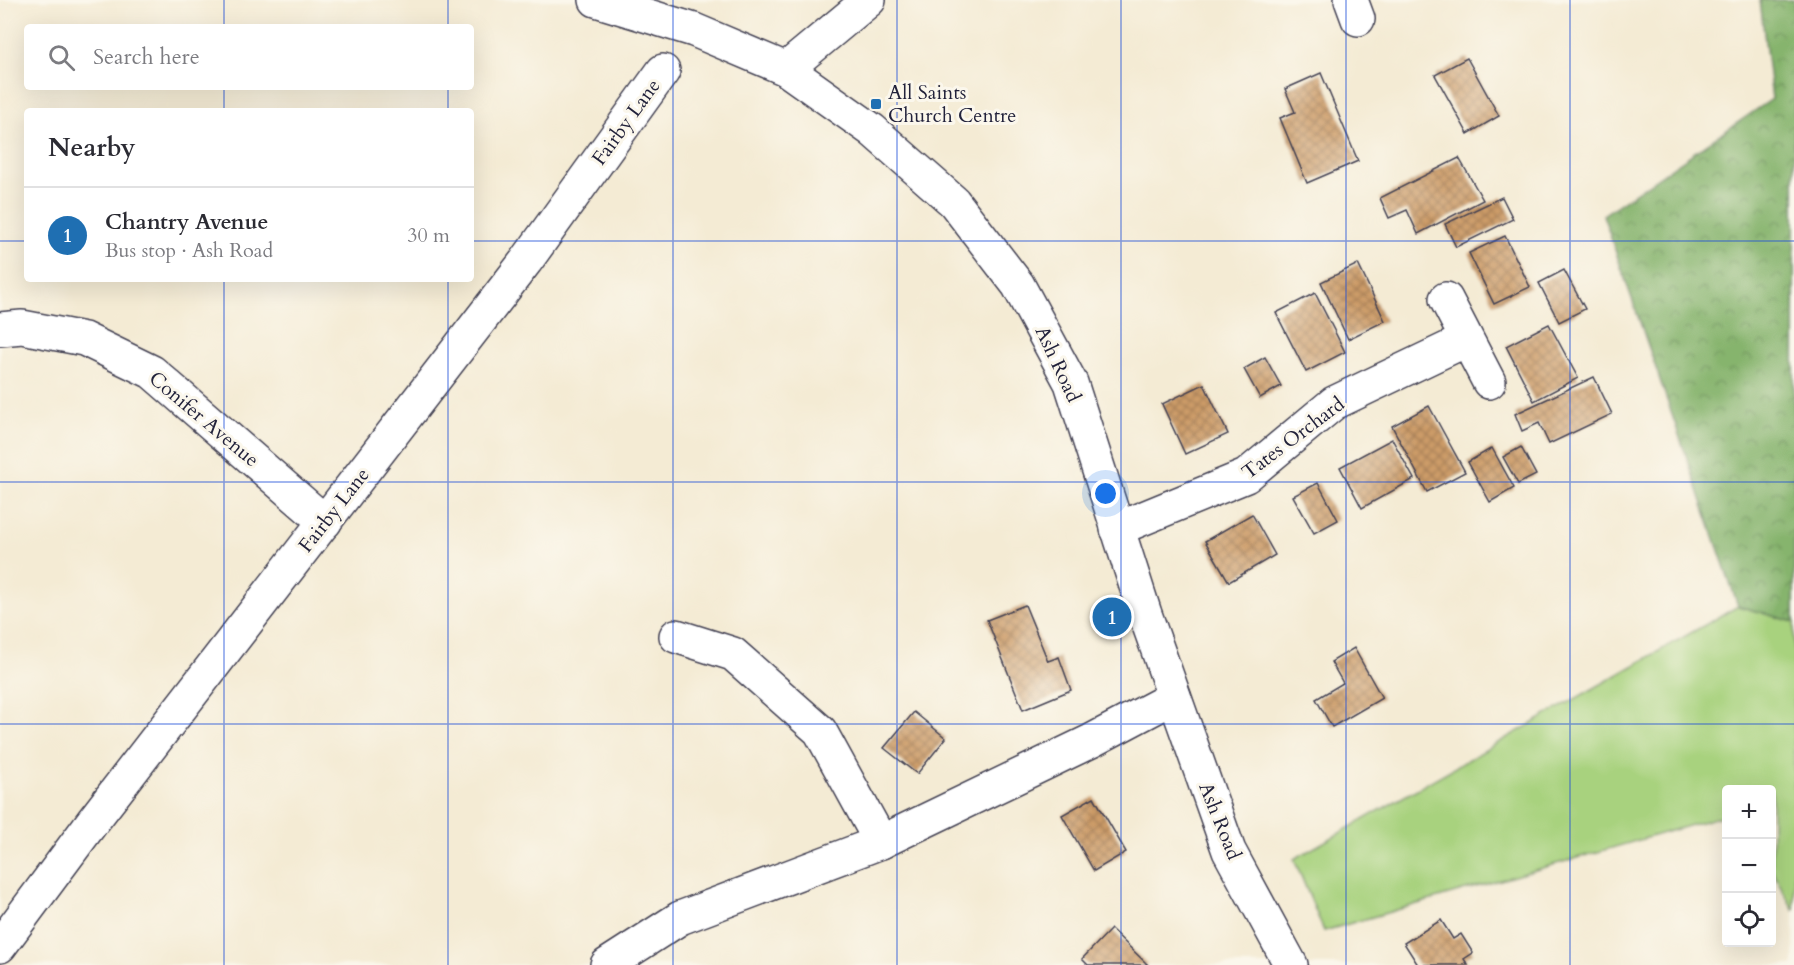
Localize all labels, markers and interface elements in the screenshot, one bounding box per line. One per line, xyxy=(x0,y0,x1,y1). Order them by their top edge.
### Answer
search box xyxy=(24,24,474,90)
icon: search xyxy=(45,41,78,74)
text: Search here xyxy=(93,42,200,72)
street label: Fairby Lane xyxy=(585,73,667,171)
place label: All Saints Church Centre xyxy=(888,79,1016,129)
marker: All Saints Church Centre xyxy=(869,97,883,111)
text: Nearby xyxy=(48,130,136,165)
text: Chantry Avenue xyxy=(105,207,268,237)
text: 1 xyxy=(62,222,73,249)
text: 30 m xyxy=(407,222,450,249)
text: Bus stop · Ash Road xyxy=(105,237,273,264)
street label: Ash Road xyxy=(1029,321,1088,407)
street label: Conifer Avenue xyxy=(143,365,265,473)
street label: Tates Orchard xyxy=(1236,390,1350,486)
street label: Fairby Lane xyxy=(292,462,376,558)
your location xyxy=(1091,479,1120,508)
pin: 1 xyxy=(1092,594,1132,640)
street label: Ash Road xyxy=(1192,778,1248,864)
map controls xyxy=(1722,785,1776,947)
button: + xyxy=(1722,785,1776,839)
button: − xyxy=(1722,839,1776,893)
button: locate xyxy=(1722,893,1776,947)

